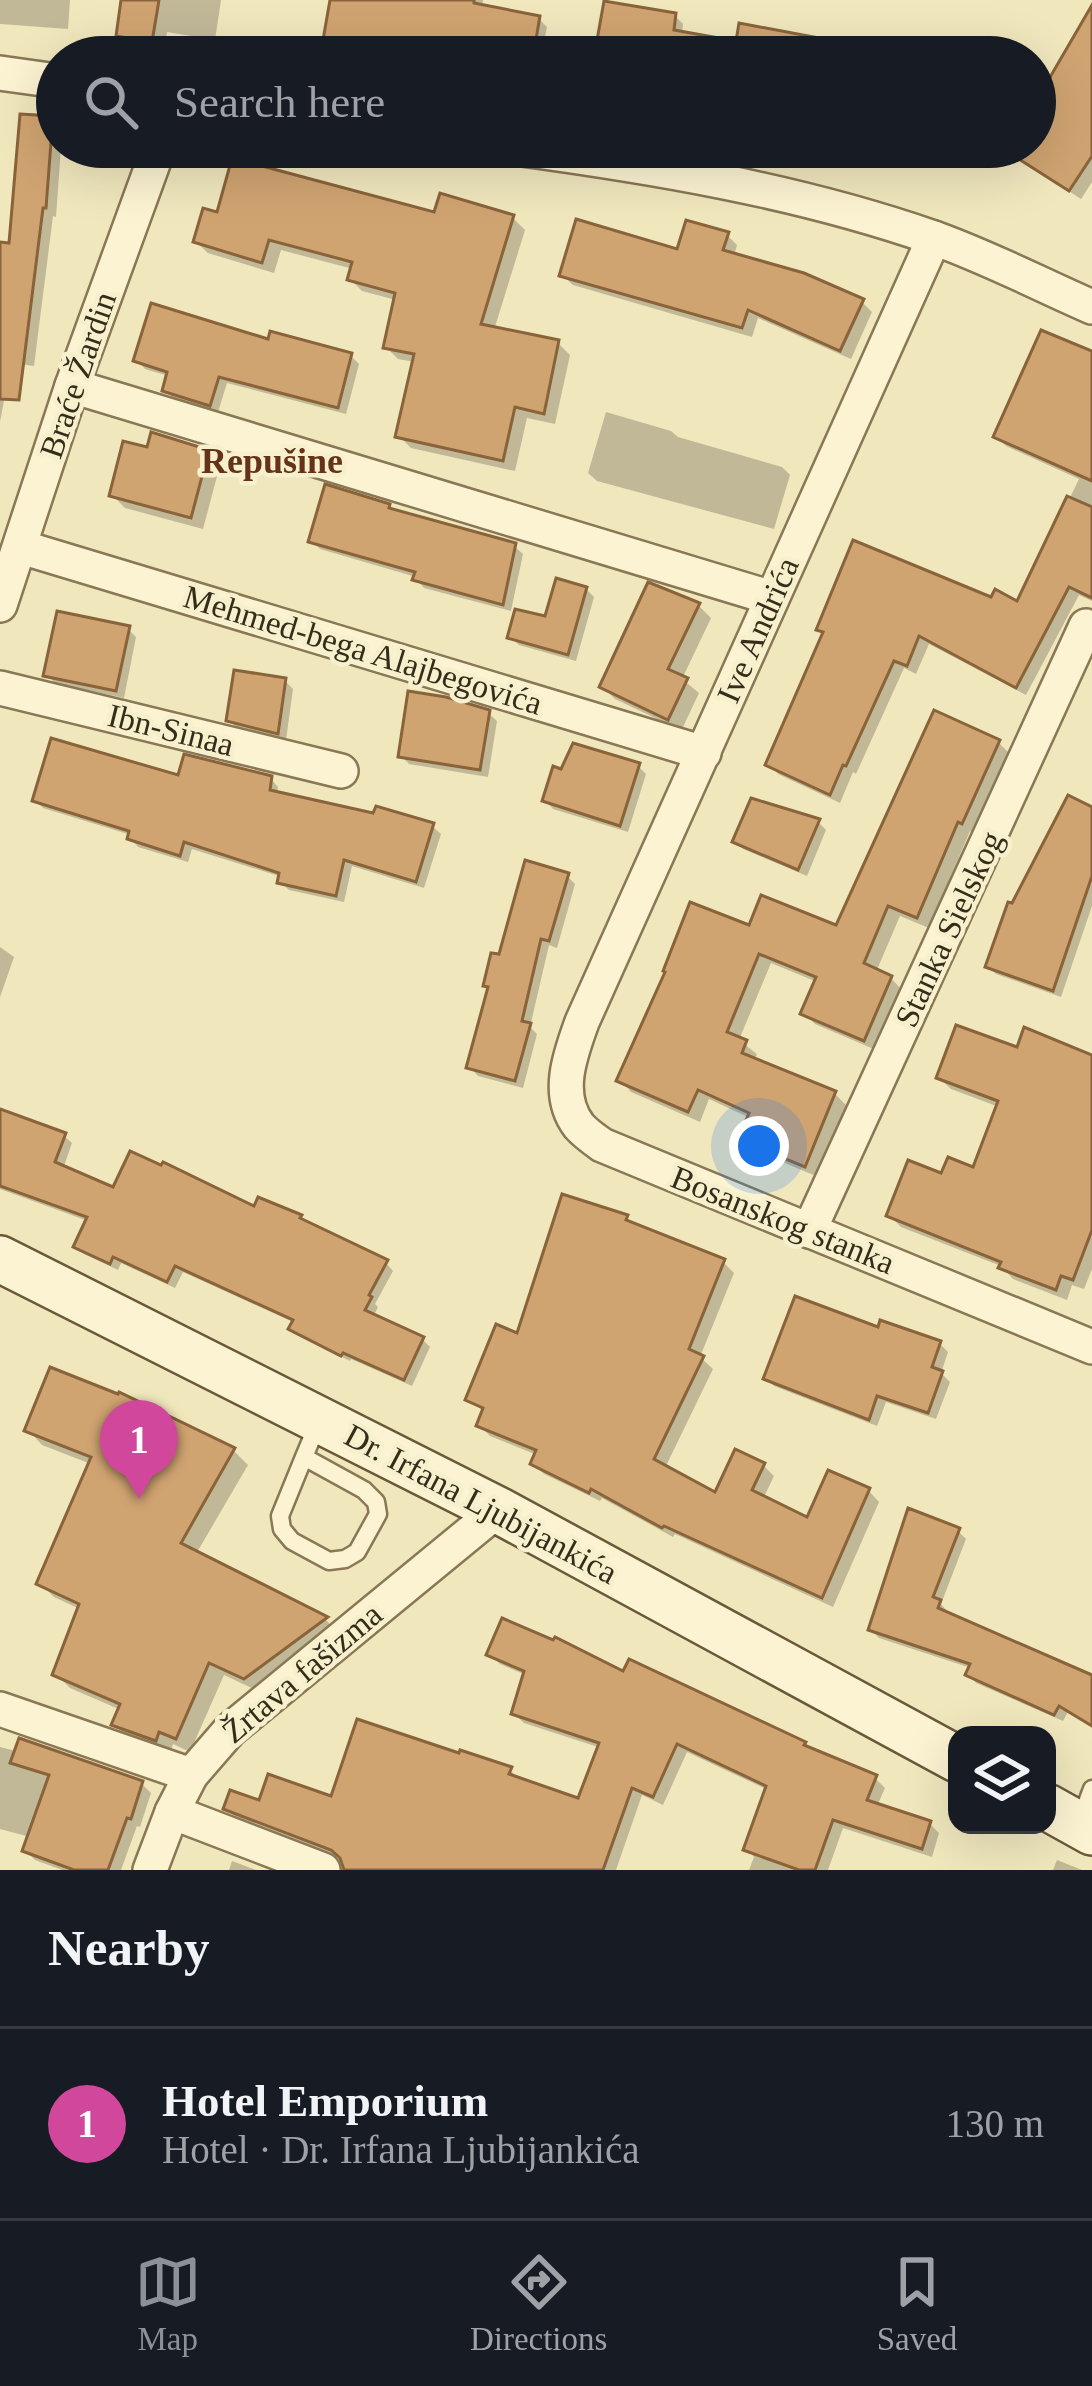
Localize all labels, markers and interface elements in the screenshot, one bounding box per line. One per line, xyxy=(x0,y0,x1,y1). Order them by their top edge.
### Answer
search box xyxy=(36,36,1056,168)
icon: search xyxy=(78,69,144,135)
text: Search here xyxy=(174,77,385,127)
street label: Braće Žardin xyxy=(33,287,123,463)
district label: Repušine xyxy=(201,441,343,481)
street label: Ive Andrića xyxy=(710,552,806,708)
street label: Mehmed-bega Alajbegovića xyxy=(179,578,547,722)
street label: Ibn-Sinaa xyxy=(104,697,238,763)
street label: Stanka Sielskog xyxy=(888,825,1010,1033)
your location xyxy=(729,1116,789,1176)
street label: Bosanskog stanka xyxy=(666,1159,900,1281)
pin: 1 xyxy=(100,1400,178,1499)
street label: Dr. Irfana Ljubijankića xyxy=(339,1417,624,1591)
street label: Žrtava fašizma xyxy=(215,1596,389,1750)
map controls xyxy=(948,1726,1056,1834)
button: layers xyxy=(948,1726,1056,1834)
text: Nearby xyxy=(48,1920,209,1976)
text: Hotel Emporium xyxy=(162,2076,488,2126)
text: 1 xyxy=(77,2102,97,2145)
text: 130 m xyxy=(945,2102,1044,2145)
text: Hotel · Dr. Irfana Ljubijankića xyxy=(162,2128,640,2171)
tab: Map xyxy=(135,2249,201,2358)
tab: Directions xyxy=(470,2249,607,2358)
tab: Saved xyxy=(877,2249,957,2358)

